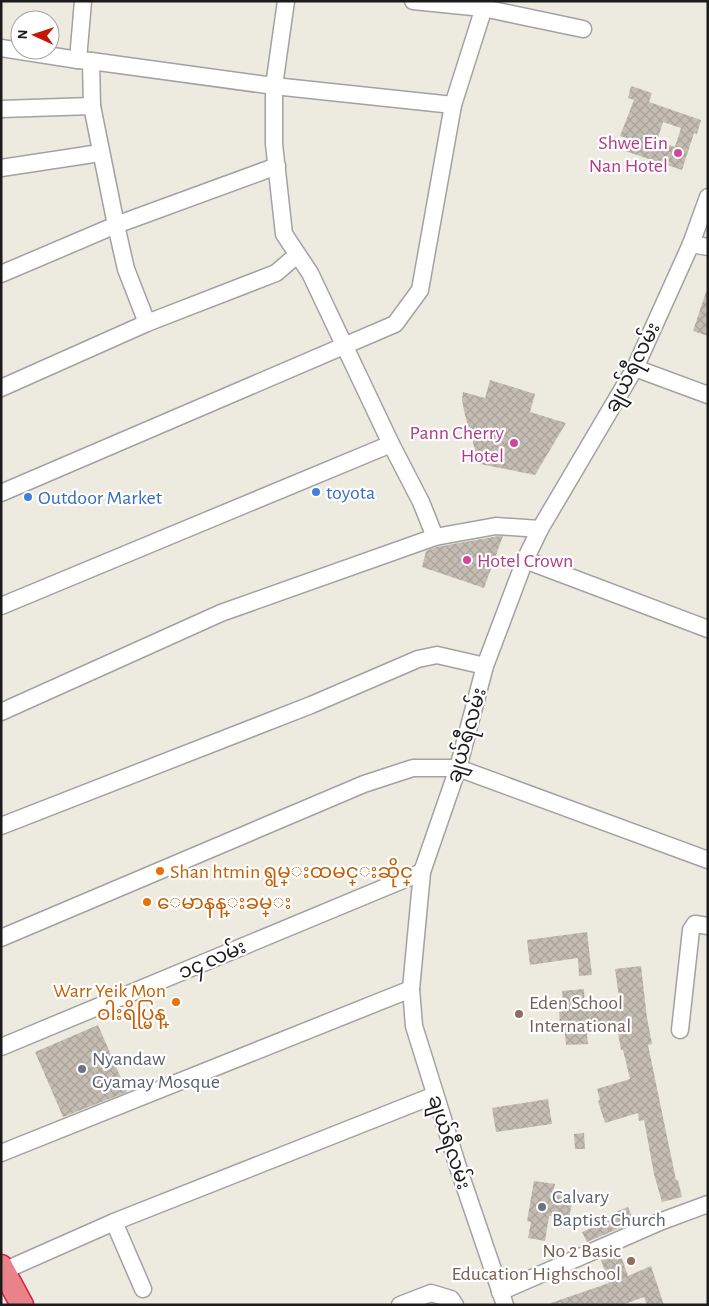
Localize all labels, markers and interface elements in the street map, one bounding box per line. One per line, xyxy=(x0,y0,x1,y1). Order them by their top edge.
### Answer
north arrow xyxy=(10,10,60,60)
text: N xyxy=(16,29,30,40)
place label: Shwe Ein Nan Hotel xyxy=(589,133,668,176)
marker: Shwe Ein Nan Hotel xyxy=(672,147,684,159)
street label: ချယ်ရီလမ်း xyxy=(597,317,668,418)
place label: Pann Cherry Hotel xyxy=(410,423,504,466)
marker: Pann Cherry Hotel xyxy=(508,437,520,449)
place label: toyota xyxy=(326,483,375,503)
marker: toyota xyxy=(310,486,322,498)
place label: Outdoor Market xyxy=(38,488,163,508)
marker: Outdoor Market xyxy=(22,491,34,503)
place label: Hotel Crown xyxy=(477,551,573,571)
marker: Hotel Crown xyxy=(461,554,473,566)
street label: ချယ်ရီလမ်း xyxy=(439,684,495,786)
place label: Shan htmin ရွမ္းထမင္းဆိုင္ xyxy=(170,857,413,888)
marker: Shan htmin ရွမ္းထမင္းဆိုင္ xyxy=(154,865,166,877)
place label: ေမာနန္းခမ္း xyxy=(157,893,291,918)
marker: ေမာနန္းခမ္း xyxy=(141,896,153,908)
street label: ၁၄ လမ်း xyxy=(174,932,251,988)
place label: Warr Yeik Mon ဝါးရိပ္မြန္ xyxy=(53,981,169,1029)
place label: Eden School International xyxy=(529,993,631,1036)
marker: Warr Yeik Mon ဝါးရိပ္မြန္ xyxy=(170,996,182,1008)
marker: Eden School International xyxy=(513,1008,525,1020)
place label: Nyandaw Gyamay Mosque xyxy=(92,1049,220,1092)
marker: Nyandaw Gyamay Mosque xyxy=(76,1063,88,1075)
street label: ချယ်ရီလမ်း xyxy=(420,1091,478,1194)
place label: Calvary Baptist Church xyxy=(552,1187,666,1230)
marker: Calvary Baptist Church xyxy=(536,1201,548,1213)
place label: No 2 Basic Education Highschool xyxy=(451,1241,621,1284)
marker: No 2 Basic Education Highschool xyxy=(625,1255,637,1267)

